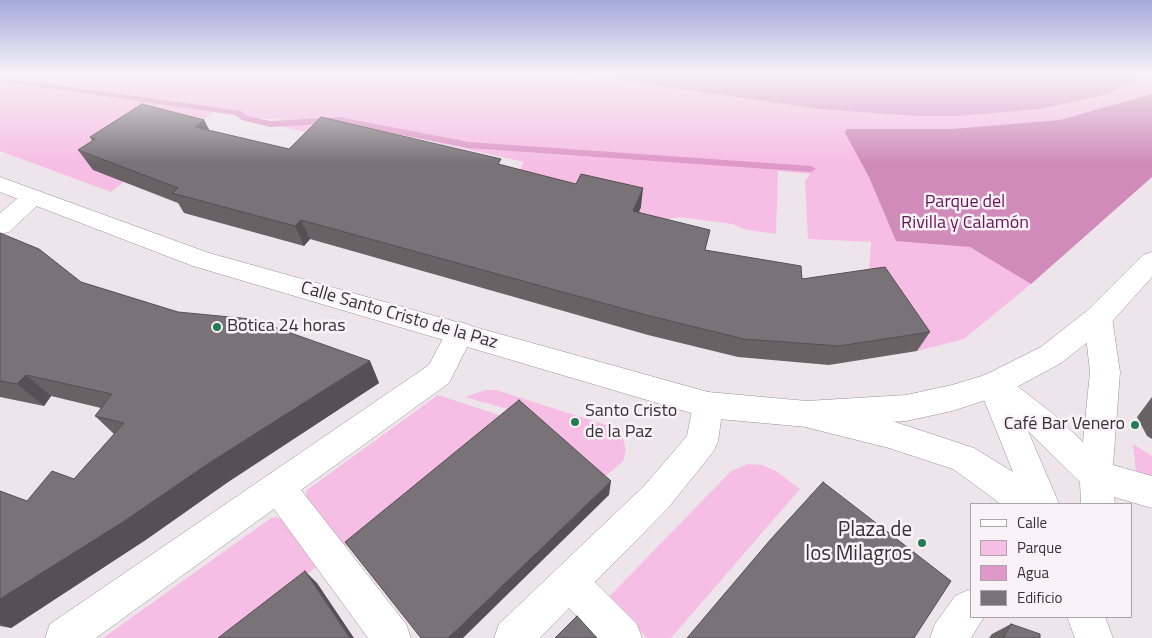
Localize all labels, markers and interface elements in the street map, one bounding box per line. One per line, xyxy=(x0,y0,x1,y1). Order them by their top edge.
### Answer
park label: Parque del Rivilla y Calamón xyxy=(901,192,1029,234)
street label: Calle Santo Cristo de la Paz xyxy=(298,278,500,354)
place label: Botica 24 horas xyxy=(227,316,346,338)
marker: Botica 24 horas xyxy=(211,321,223,333)
place label: Santo Cristo de la Paz xyxy=(585,401,677,444)
place label: Café Bar Venero xyxy=(1004,414,1125,436)
marker: Santo Cristo de la Paz xyxy=(569,416,581,428)
marker: Café Bar Venero xyxy=(1129,419,1141,431)
legend xyxy=(970,503,1132,618)
text: Calle xyxy=(1017,511,1047,534)
place label: Plaza de los Milagros xyxy=(805,518,912,568)
text: Parque xyxy=(1017,536,1062,559)
marker: Plaza de los Milagros xyxy=(916,537,928,549)
text: Agua xyxy=(1017,561,1049,584)
text: Edificio xyxy=(1017,586,1062,609)

